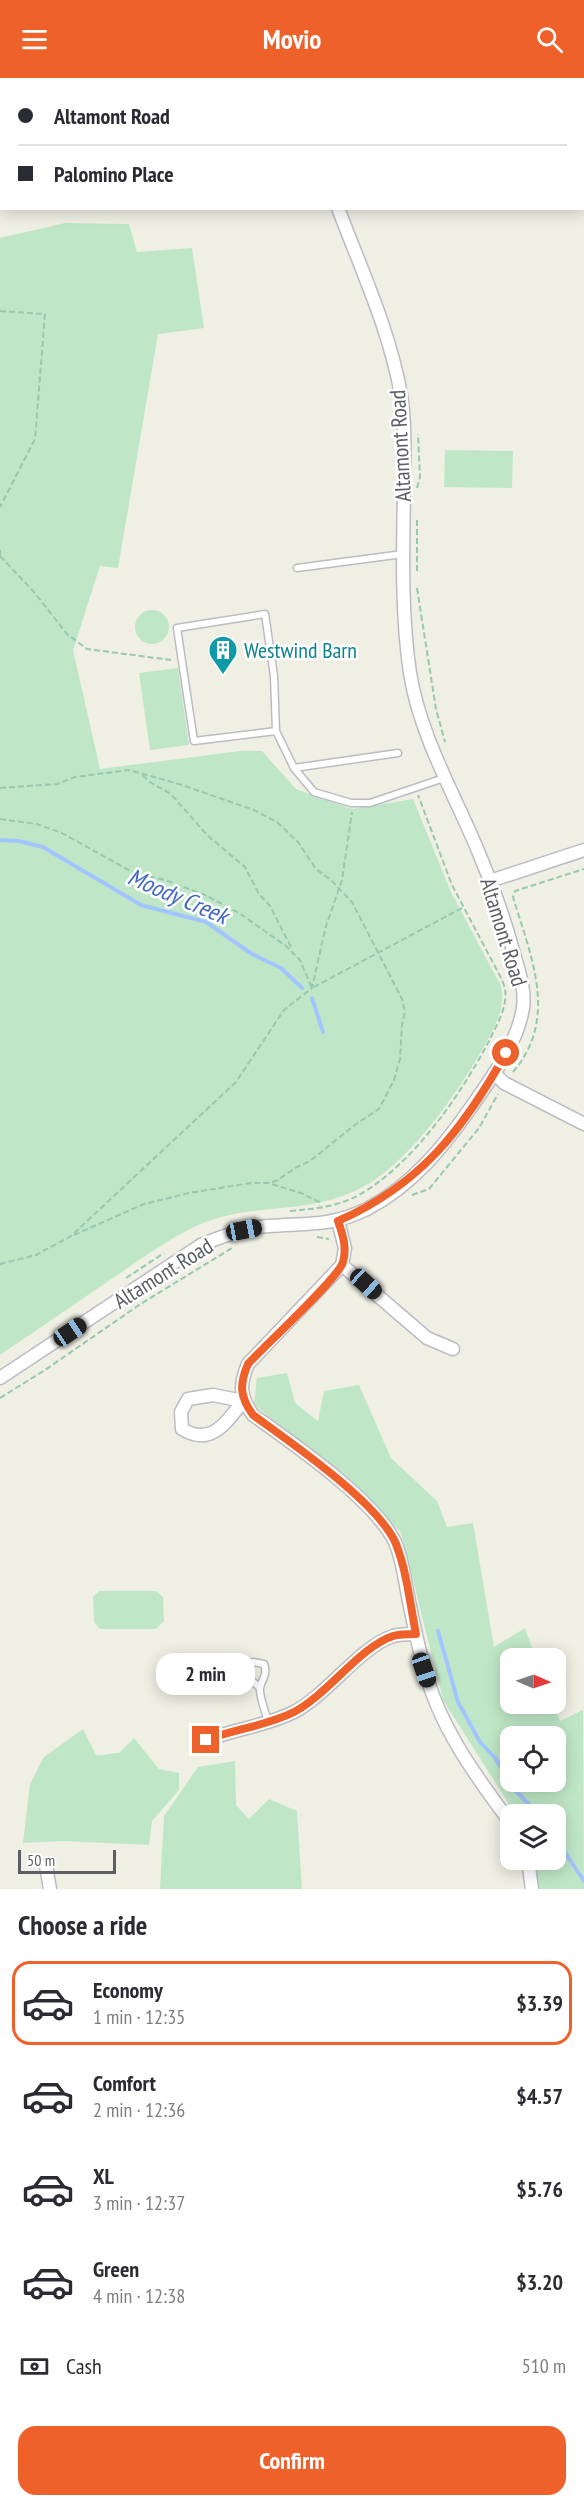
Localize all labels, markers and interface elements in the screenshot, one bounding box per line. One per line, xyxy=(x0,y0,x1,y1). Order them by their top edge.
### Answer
text: Movio xyxy=(263,22,321,56)
icon: menu xyxy=(18,23,51,56)
icon: search xyxy=(533,23,566,56)
text: Altamont Road xyxy=(54,102,170,130)
text: Palomino Place xyxy=(54,160,174,188)
street label: Altamont Road xyxy=(383,389,417,503)
building icon: Westwind Barn xyxy=(207,634,239,676)
place label: Westwind Barn xyxy=(244,636,357,664)
water label: Moody Creek xyxy=(123,861,235,932)
street label: Altamont Road xyxy=(474,874,534,990)
route start xyxy=(492,1039,519,1066)
car xyxy=(225,1218,263,1242)
street label: Altamont Road xyxy=(108,1231,218,1315)
car xyxy=(347,1265,385,1303)
car xyxy=(50,1314,90,1350)
north arrow xyxy=(500,1648,566,1714)
map controls xyxy=(500,1648,566,1870)
car xyxy=(410,1650,438,1690)
callout: 2 min xyxy=(156,1653,256,1695)
text: 2 min xyxy=(185,1661,226,1687)
route end xyxy=(192,1726,219,1753)
button: locate xyxy=(500,1726,566,1792)
button: layers xyxy=(500,1804,566,1870)
scale bar xyxy=(18,1847,116,1874)
text: 50 m xyxy=(27,1850,55,1870)
text: Choose a ride xyxy=(18,1908,147,1942)
icon: car xyxy=(21,1976,75,2030)
text: Economy xyxy=(93,1976,163,2004)
text: $3.39 xyxy=(516,1989,563,2017)
text: 1 min · 12:35 xyxy=(93,2004,185,2030)
icon: car xyxy=(21,2069,75,2123)
text: Comfort xyxy=(93,2069,156,2097)
text: $4.57 xyxy=(516,2082,563,2110)
text: 2 min · 12:36 xyxy=(93,2097,185,2123)
icon: car xyxy=(21,2162,75,2216)
text: XL xyxy=(93,2162,114,2190)
text: $5.76 xyxy=(516,2175,563,2203)
text: 3 min · 12:37 xyxy=(93,2190,185,2216)
icon: car xyxy=(21,2255,75,2309)
text: Green xyxy=(93,2255,139,2283)
text: $3.20 xyxy=(516,2268,563,2296)
text: 4 min · 12:38 xyxy=(93,2283,185,2309)
icon: cash xyxy=(18,2350,51,2383)
text: Cash xyxy=(66,2352,102,2380)
text: 510 m xyxy=(522,2353,566,2379)
button: Confirm xyxy=(18,2426,566,2495)

